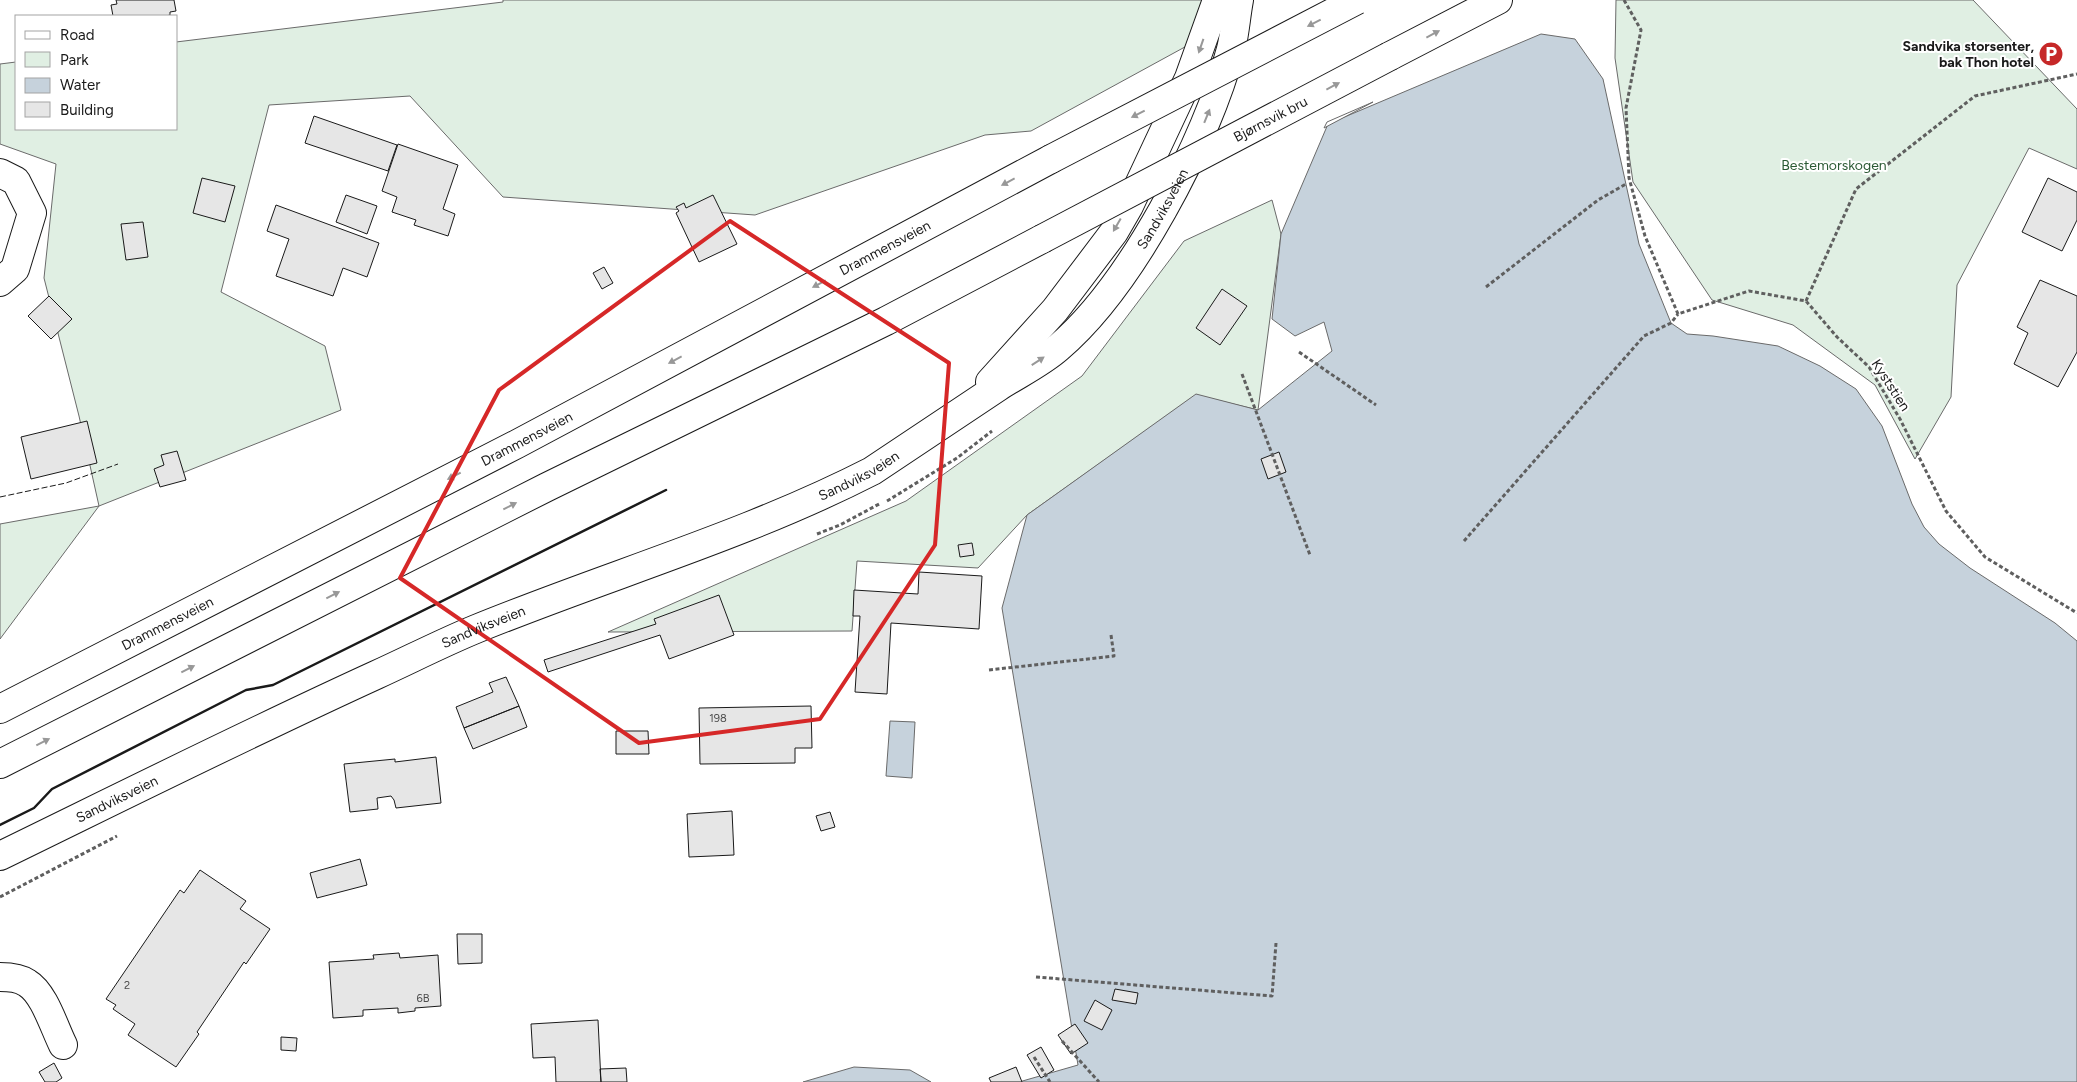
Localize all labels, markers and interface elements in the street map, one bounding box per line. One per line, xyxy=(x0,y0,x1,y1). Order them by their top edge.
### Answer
legend xyxy=(15,15,178,130)
one-way arrow xyxy=(1306,19,1321,27)
text: Road xyxy=(60,26,95,44)
one-way arrow xyxy=(1426,30,1440,38)
place label: Sandvika storsenter, bak Thon hotel xyxy=(1902,38,2034,71)
one-way arrow xyxy=(1197,39,1205,54)
parking icon: Sandvika storsenter, bak Thon hotel xyxy=(2038,41,2064,67)
text: Park xyxy=(60,51,89,69)
text: Water xyxy=(60,76,100,94)
one-way arrow xyxy=(1326,82,1340,90)
street label: Bjørnsvik bru xyxy=(1231,93,1310,146)
text: Building xyxy=(60,101,114,119)
one-way arrow xyxy=(1204,108,1211,123)
one-way arrow xyxy=(1132,109,1145,118)
park label: Bestemorskogen xyxy=(1781,157,1887,174)
street label: Sandviksveien xyxy=(1134,166,1192,252)
one-way arrow xyxy=(1001,178,1015,186)
street label: Drammensveien xyxy=(837,217,934,279)
one-way arrow xyxy=(1113,218,1122,231)
one-way arrow xyxy=(811,280,826,288)
one-way arrow xyxy=(668,356,682,364)
street label: Kyststien xyxy=(1868,356,1914,414)
one-way arrow xyxy=(1031,357,1045,366)
street label: Drammensveien xyxy=(478,408,576,470)
street label: Sandviksveien xyxy=(816,447,903,505)
one-way arrow xyxy=(447,472,461,480)
one-way arrow xyxy=(502,502,517,510)
one-way arrow xyxy=(326,591,341,599)
street label: Drammensveien xyxy=(119,593,216,654)
street label: Sandviksveien xyxy=(439,602,528,652)
one-way arrow xyxy=(181,665,196,673)
house number: 198 xyxy=(709,712,727,725)
one-way arrow xyxy=(36,738,51,746)
street label: Sandviksveien xyxy=(73,772,161,827)
house number: 2 xyxy=(124,979,130,992)
house number: 6B xyxy=(417,992,430,1005)

